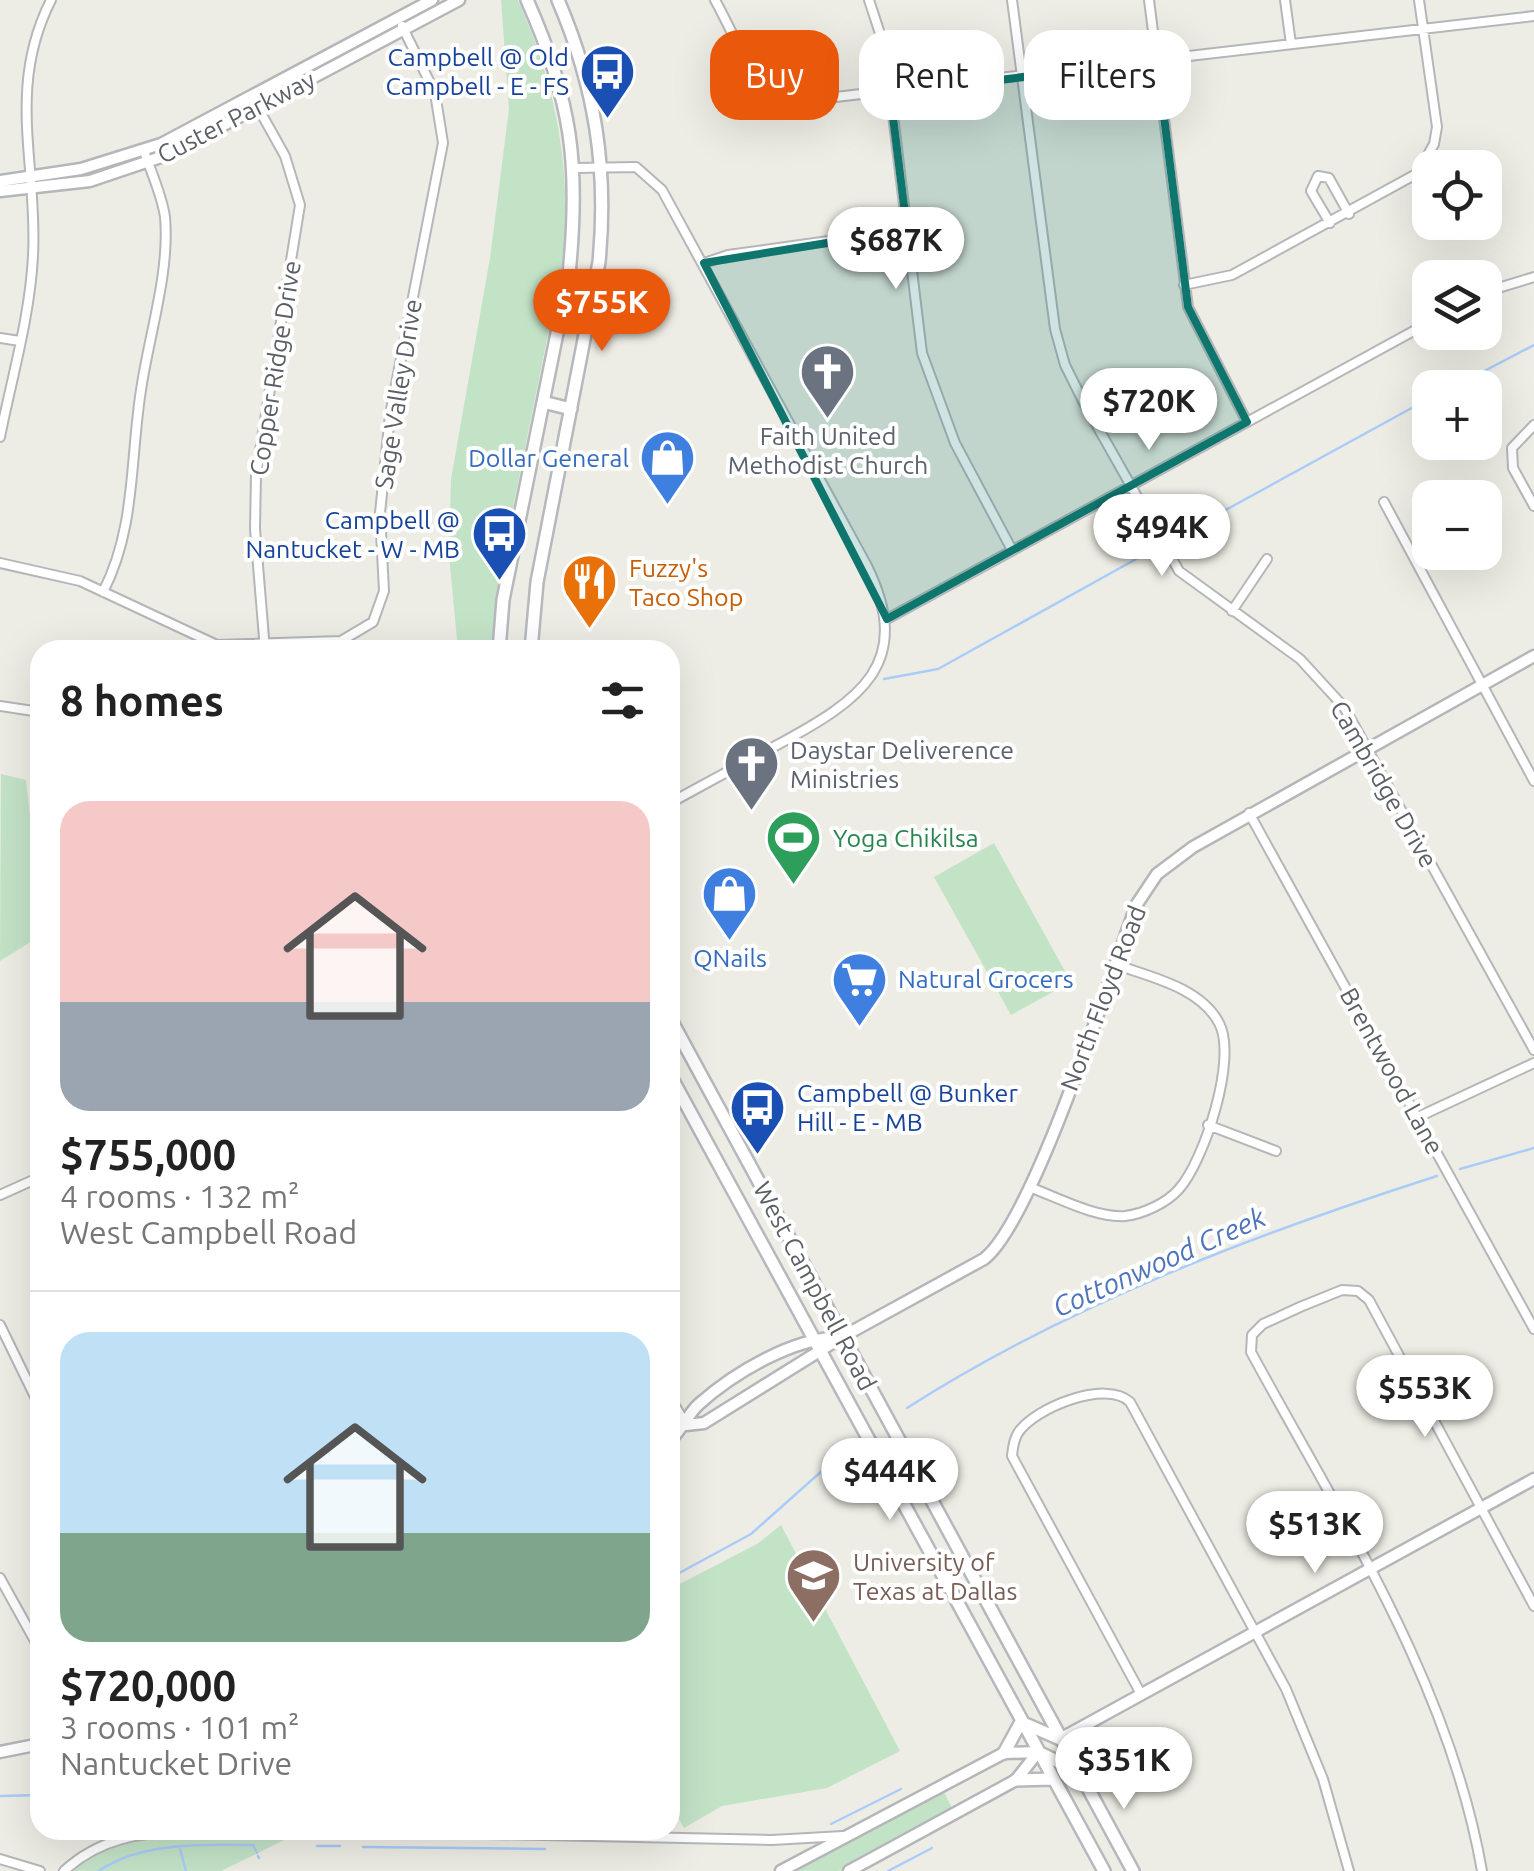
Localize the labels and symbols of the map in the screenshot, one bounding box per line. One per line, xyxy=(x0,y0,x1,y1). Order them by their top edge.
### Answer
bus stop icon: Campbell @ Old Campbell - E - FS xyxy=(578,41,638,120)
place label: Campbell @ Old Campbell - E - FS xyxy=(385,43,569,100)
street label: Custer Parkway xyxy=(153,65,319,169)
pin: $687K xyxy=(826,207,966,292)
street label: Copper Ridge Drive xyxy=(244,258,306,478)
pin: $755K xyxy=(532,269,672,354)
street label: Sage Valley Drive xyxy=(369,297,427,491)
church icon: Faith United Methodist Church xyxy=(798,341,858,420)
pin: $720K xyxy=(1079,368,1219,453)
place label: Faith United Methodist Church xyxy=(728,422,928,479)
shop icon: Dollar General xyxy=(638,428,698,507)
place label: Dollar General xyxy=(468,444,629,472)
pin: $494K xyxy=(1092,494,1232,579)
bus stop icon: Campbell @ Nantucket - W - MB xyxy=(469,504,529,583)
place label: Campbell @ Nantucket - W - MB xyxy=(245,506,460,563)
restaurant icon: Fuzzy's Taco Shop xyxy=(560,552,620,631)
place label: Fuzzy's Taco Shop xyxy=(629,554,743,611)
street label: Cambridge Drive xyxy=(1325,696,1443,872)
church icon: Daystar Deliverence Ministries xyxy=(721,734,781,813)
place label: Daystar Deliverence Ministries xyxy=(790,736,1014,793)
sports icon: Yoga Chikilsa xyxy=(764,808,824,887)
place label: Yoga Chikilsa xyxy=(833,824,979,852)
shop icon: QNails xyxy=(700,863,760,942)
street label: North Floyd Road xyxy=(1055,901,1151,1095)
place label: QNails xyxy=(693,944,767,972)
supermarket icon: Natural Grocers xyxy=(829,949,889,1028)
place label: Natural Grocers xyxy=(898,965,1074,993)
street label: Brentwood Lane xyxy=(1335,983,1449,1159)
bus stop icon: Campbell @ Bunker Hill - E - MB xyxy=(728,1077,788,1156)
place label: Campbell @ Bunker Hill - E - MB xyxy=(797,1079,1018,1136)
street label: West Campbell Road xyxy=(748,1177,882,1395)
water label: Cottonwood Creek xyxy=(1048,1201,1270,1322)
pin: $553K xyxy=(1355,1355,1495,1440)
pin: $444K xyxy=(820,1438,960,1523)
pin: $513K xyxy=(1245,1491,1385,1576)
school or university icon: University of Texas at Dallas xyxy=(784,1546,844,1625)
place label: University of Texas at Dallas xyxy=(853,1548,1017,1605)
pin: $351K xyxy=(1054,1727,1194,1812)

